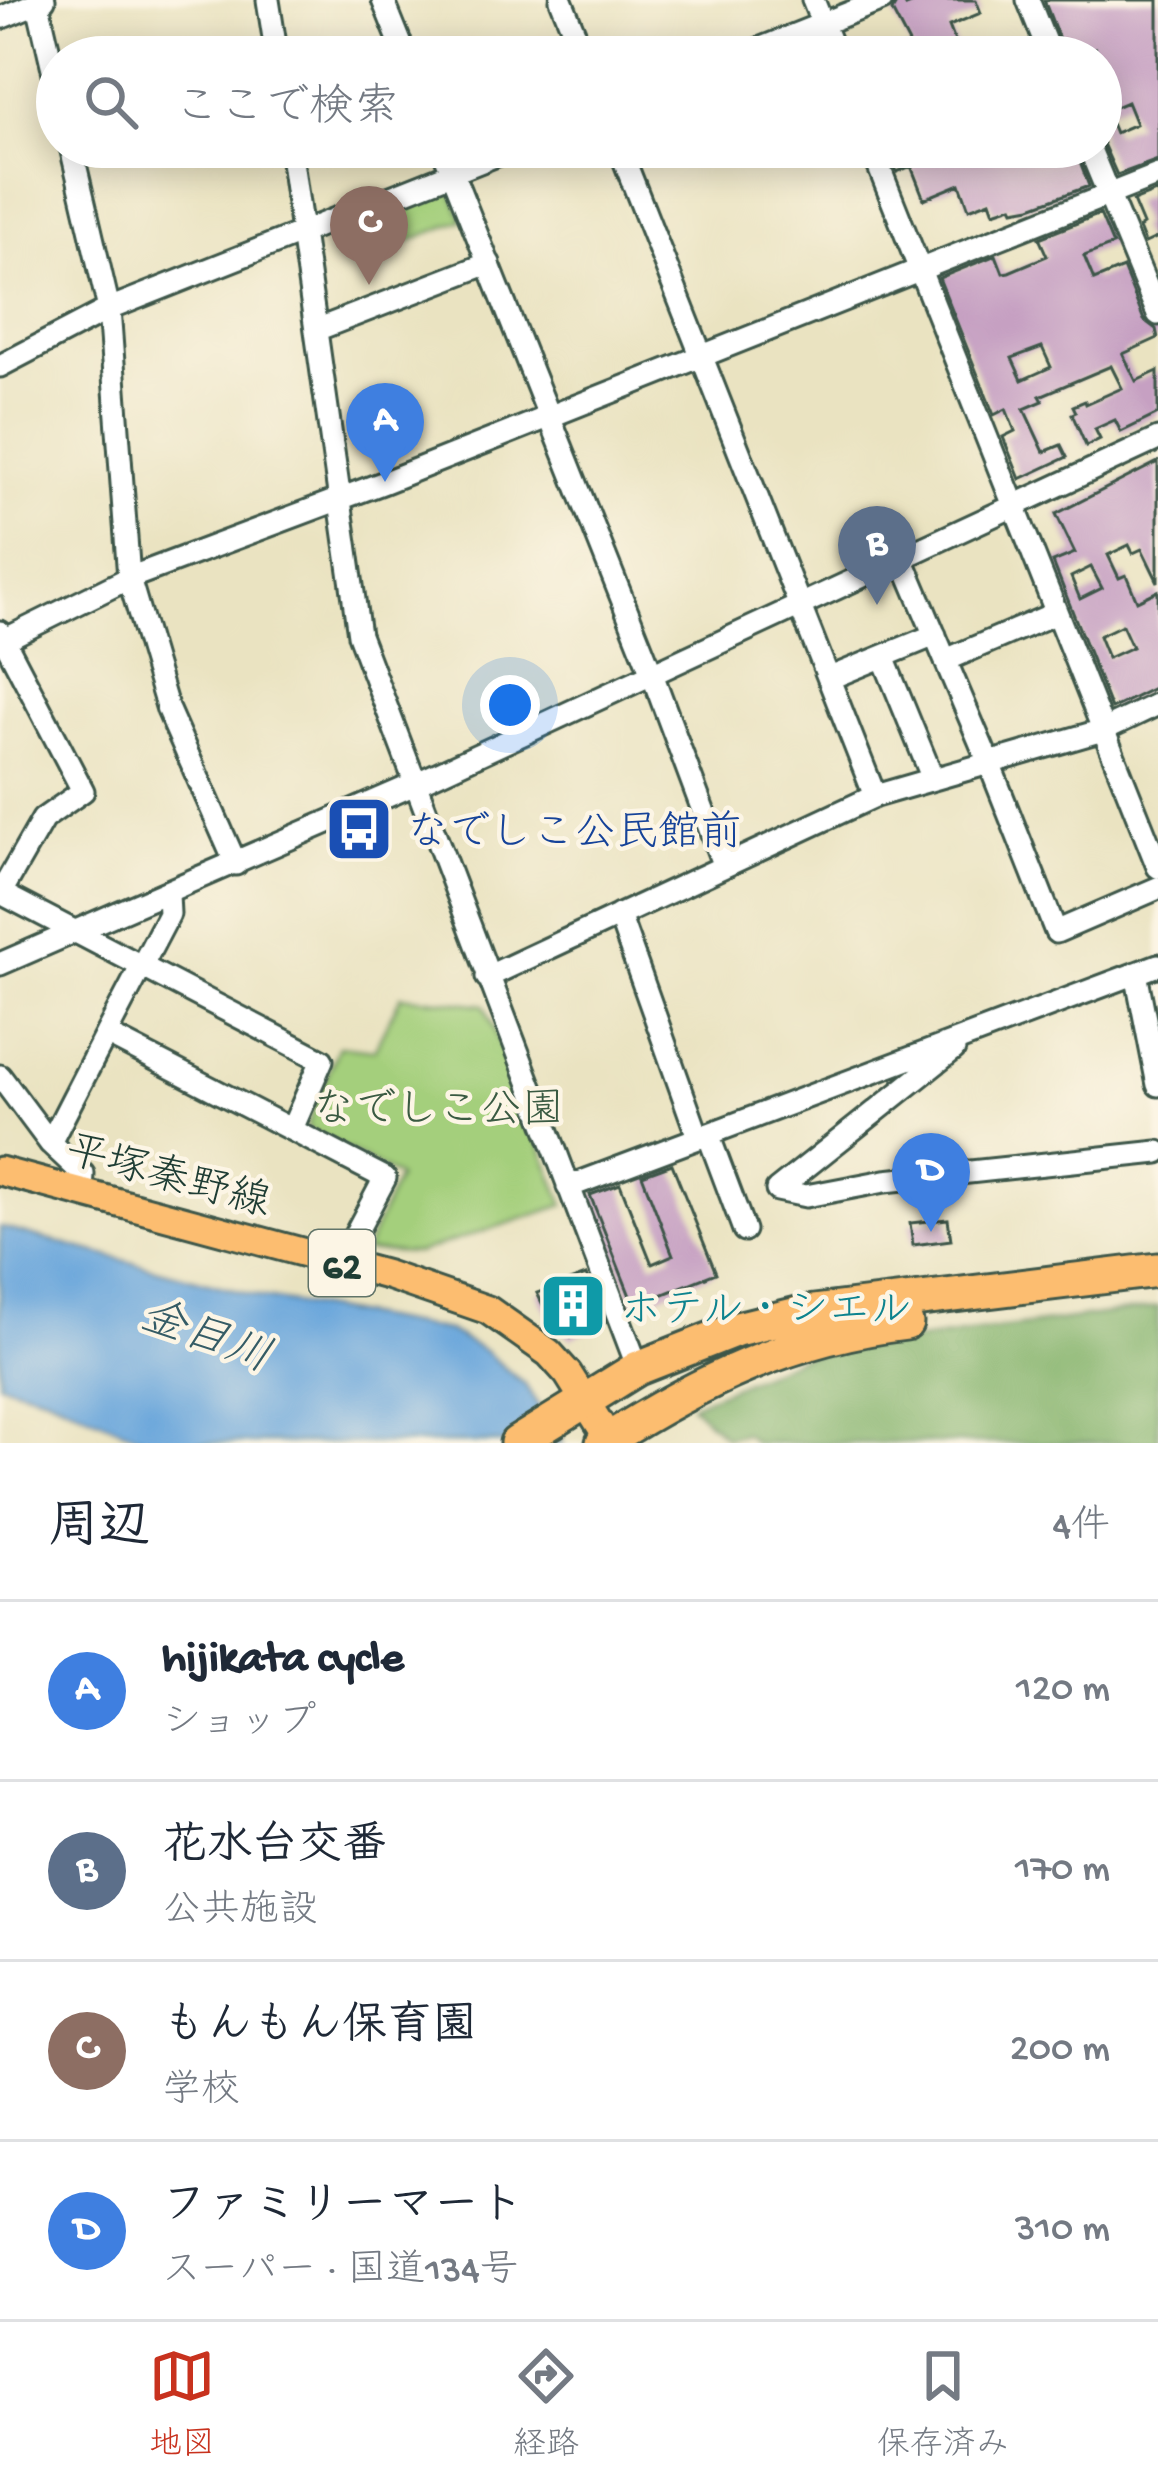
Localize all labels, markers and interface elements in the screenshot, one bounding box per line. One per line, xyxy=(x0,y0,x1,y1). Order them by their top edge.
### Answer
search box xyxy=(36,36,1122,168)
icon: search xyxy=(78,69,144,135)
text: ここで検索 xyxy=(174,84,399,137)
pin: C xyxy=(330,186,408,285)
pin: A xyxy=(346,383,424,482)
pin: B xyxy=(838,506,916,605)
your location xyxy=(480,675,540,735)
bus stop icon: なでしこ公民館前 xyxy=(324,794,394,864)
place label: なでしこ公民館前 xyxy=(406,810,742,861)
park label: なでしこ公園 xyxy=(312,1088,564,1138)
street label: 平塚秦野線 xyxy=(59,1127,276,1231)
pin: D xyxy=(892,1133,970,1232)
road number: 62 xyxy=(309,1230,375,1296)
building icon: ホテル・シエル xyxy=(538,1271,608,1341)
place label: ホテル・シエル xyxy=(620,1289,912,1338)
water label: 金目川 xyxy=(132,1291,277,1388)
text: 周辺 xyxy=(48,1501,150,1561)
text: 4件 xyxy=(1053,1506,1110,1552)
text: hijikata cycle xyxy=(162,1634,404,1687)
text: A xyxy=(75,1668,99,1714)
text: 120 m xyxy=(1016,1668,1110,1714)
text: ショップ xyxy=(162,1702,316,1748)
text: 花水台交番 xyxy=(162,1822,387,1875)
text: B xyxy=(77,1848,97,1894)
text: 170 m xyxy=(1015,1848,1110,1894)
text: 公共施設 xyxy=(162,1890,318,1936)
text: もんもん保育園 xyxy=(162,2002,477,2055)
text: C xyxy=(76,2028,98,2074)
text: 200 m xyxy=(1010,2028,1110,2074)
text: 学校 xyxy=(162,2070,240,2116)
text: ファミリーマート xyxy=(162,2182,524,2235)
text: D xyxy=(74,2208,100,2254)
text: 310 m xyxy=(1015,2208,1110,2254)
text: スーパー · 国道134号 xyxy=(162,2250,519,2296)
tab: 地図 xyxy=(149,2343,215,2466)
tab: 経路 xyxy=(513,2343,579,2466)
tab: 保存済み xyxy=(877,2343,1009,2466)

